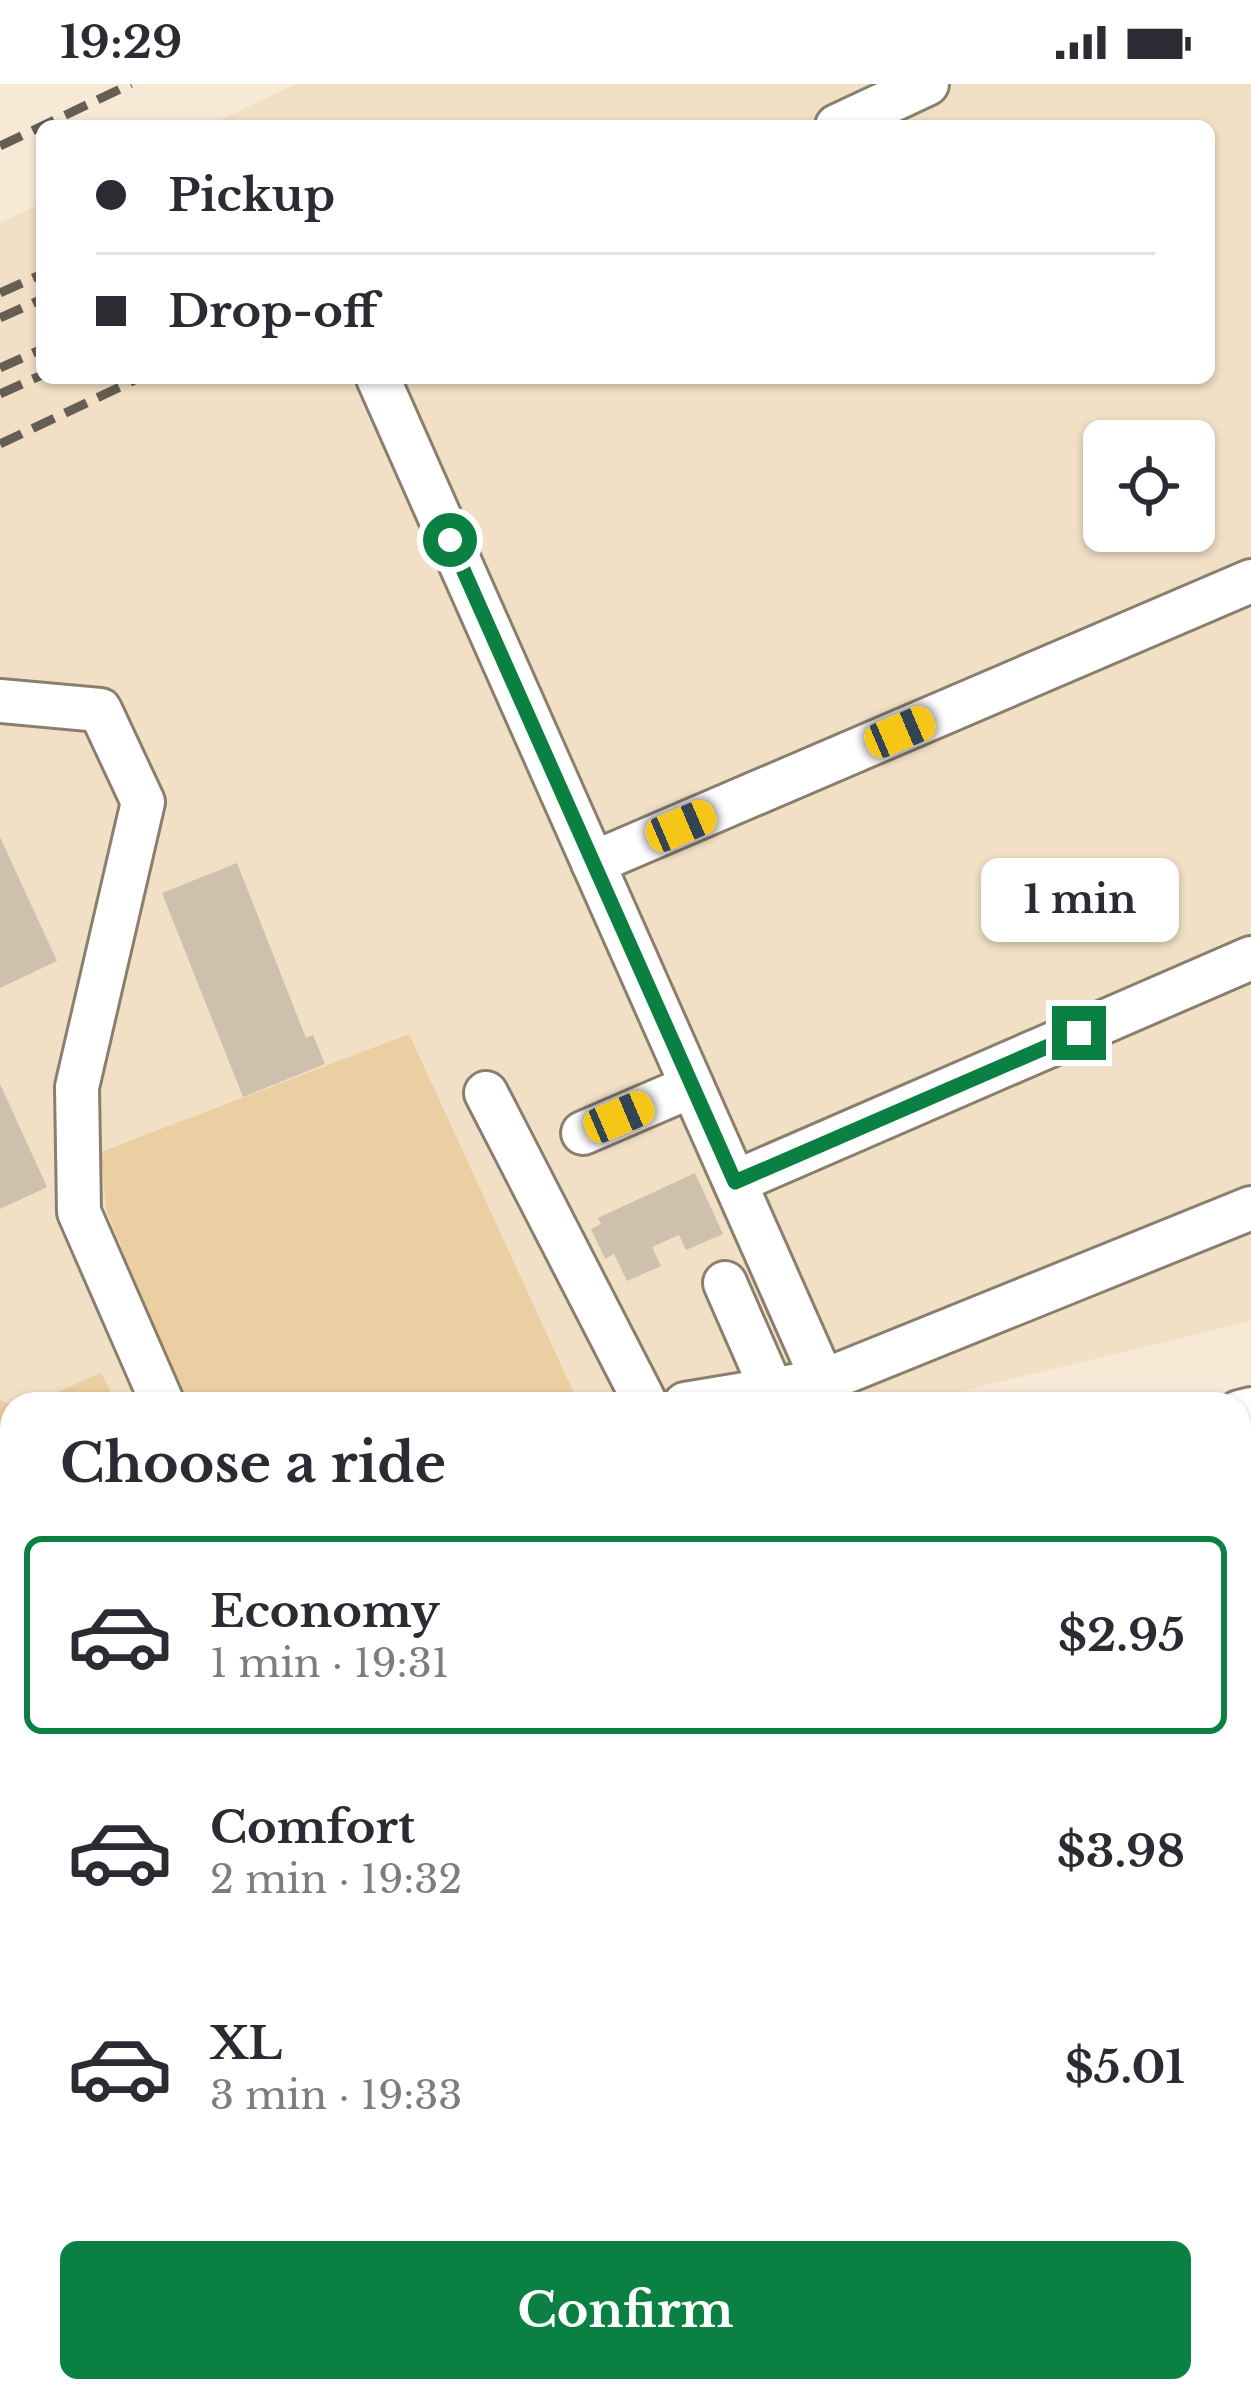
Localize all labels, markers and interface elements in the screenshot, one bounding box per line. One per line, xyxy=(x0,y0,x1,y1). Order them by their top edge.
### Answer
text: 19:29 xyxy=(60,14,182,70)
text: Pickup xyxy=(168,167,335,223)
text: Drop-off xyxy=(168,283,378,339)
map controls xyxy=(1083,420,1215,552)
button: locate xyxy=(1083,420,1215,552)
route start xyxy=(423,513,477,567)
car xyxy=(860,701,940,763)
car xyxy=(641,795,721,857)
callout: 1 min xyxy=(980,859,1178,943)
text: 1 min xyxy=(1024,875,1136,924)
route end xyxy=(1052,1006,1106,1060)
car xyxy=(579,1086,659,1148)
text: Choose a ride xyxy=(60,1430,446,1497)
icon: car xyxy=(66,1581,174,1689)
text: Economy xyxy=(210,1583,440,1639)
text: $2.95 xyxy=(1058,1607,1185,1663)
text: 1 min · 19:31 xyxy=(210,1639,449,1688)
icon: car xyxy=(66,1797,174,1905)
text: Comfort xyxy=(210,1799,415,1855)
text: $3.98 xyxy=(1057,1823,1185,1879)
text: 2 min · 19:32 xyxy=(210,1855,462,1904)
icon: car xyxy=(66,2013,174,2121)
text: XL xyxy=(210,2015,282,2071)
text: $5.01 xyxy=(1065,2039,1185,2095)
text: 3 min · 19:33 xyxy=(210,2071,462,2120)
button: Confirm xyxy=(60,2241,1191,2379)

